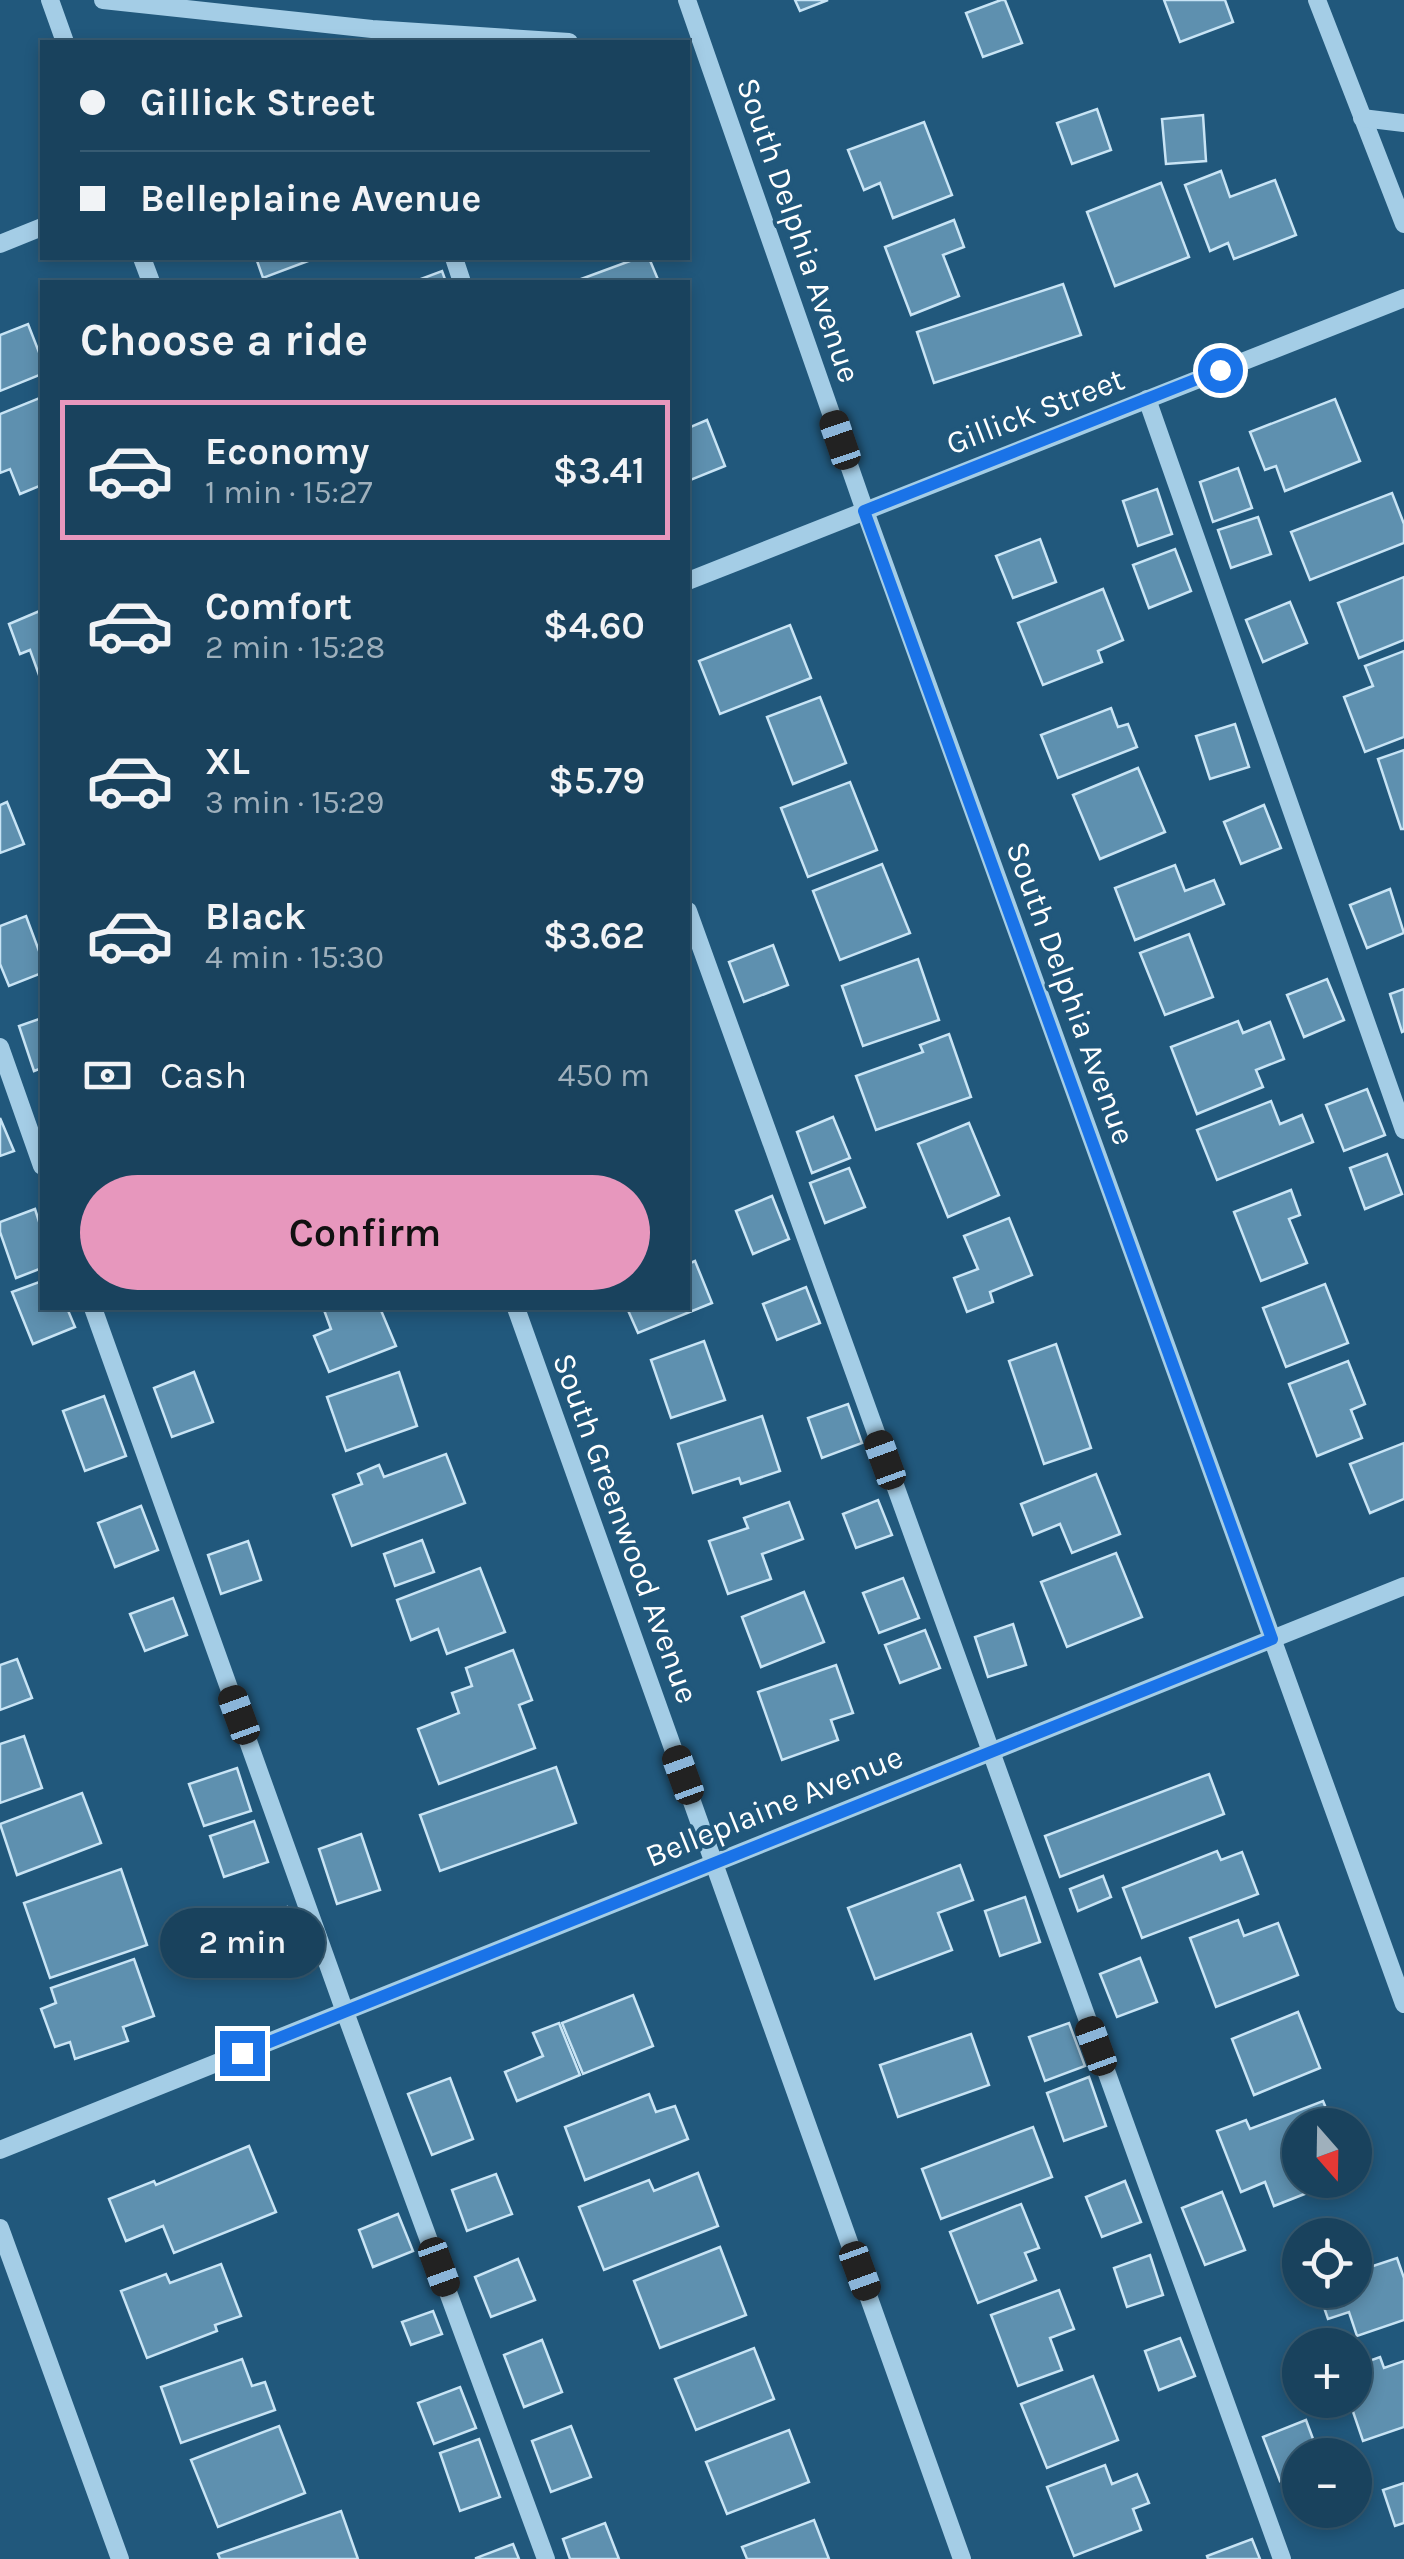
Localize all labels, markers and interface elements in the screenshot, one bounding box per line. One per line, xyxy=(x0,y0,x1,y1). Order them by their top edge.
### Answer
street label: South Delphia Avenue xyxy=(729,73,868,387)
text: Gillick Street xyxy=(140,80,375,125)
text: Belleplaine Avenue xyxy=(140,176,481,221)
text: Choose a ride xyxy=(80,314,368,366)
route start xyxy=(1198,348,1243,393)
street label: Gillick Street xyxy=(941,361,1129,462)
car xyxy=(816,407,864,473)
icon: car xyxy=(85,425,175,515)
text: Economy xyxy=(205,429,369,474)
text: $3.41 xyxy=(553,448,645,493)
text: 1 min · 15:27 xyxy=(205,474,372,511)
icon: car xyxy=(85,580,175,670)
text: Comfort xyxy=(205,584,352,629)
text: $4.60 xyxy=(543,603,645,648)
text: 2 min · 15:28 xyxy=(205,629,385,666)
icon: car xyxy=(85,735,175,825)
text: XL xyxy=(205,739,250,784)
text: $5.79 xyxy=(548,758,645,803)
text: 3 min · 15:29 xyxy=(205,784,384,821)
street label: South Delphia Avenue xyxy=(998,837,1143,1150)
icon: car xyxy=(85,890,175,980)
text: Black xyxy=(205,894,306,939)
text: $3.62 xyxy=(543,913,645,958)
text: 4 min · 15:30 xyxy=(205,939,384,976)
icon: cash xyxy=(80,1048,135,1103)
text: Cash xyxy=(160,1053,247,1098)
text: 450 m xyxy=(558,1057,650,1094)
button: Confirm xyxy=(80,1175,650,1290)
street label: South Greenwood Avenue xyxy=(545,1348,706,1708)
car xyxy=(861,1427,909,1493)
car xyxy=(215,1682,263,1748)
street label: Belleplaine Avenue xyxy=(640,1738,908,1875)
car xyxy=(659,1742,707,1808)
callout: 2 min xyxy=(160,1908,324,1978)
text: 2 min xyxy=(199,1924,286,1961)
car xyxy=(1072,2013,1120,2079)
route end xyxy=(220,2031,265,2076)
north arrow xyxy=(1282,2108,1372,2198)
map controls xyxy=(1282,2108,1372,2528)
button: locate xyxy=(1282,2218,1372,2308)
car xyxy=(415,2234,463,2300)
car xyxy=(836,2238,884,2304)
button: + xyxy=(1282,2328,1372,2418)
button: − xyxy=(1282,2438,1372,2528)

